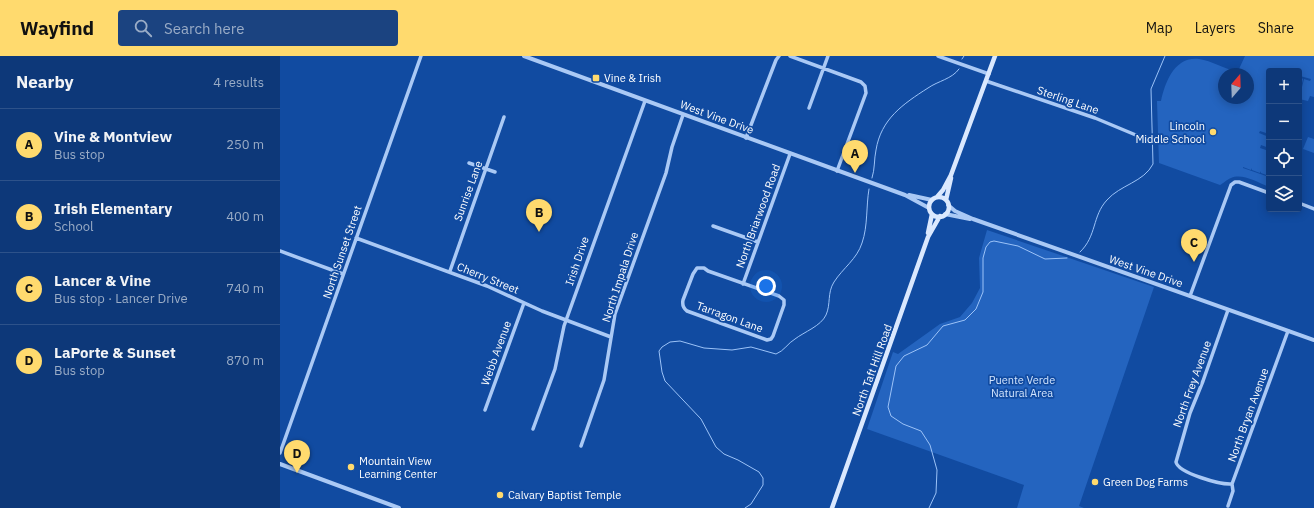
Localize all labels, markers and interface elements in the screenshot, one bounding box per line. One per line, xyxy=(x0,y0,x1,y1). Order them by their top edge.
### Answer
search box xyxy=(118,10,398,46)
text: Wayfind xyxy=(20,16,94,40)
icon: search xyxy=(132,17,154,39)
text: Search here xyxy=(164,19,244,38)
text: Map xyxy=(1146,19,1173,37)
text: Layers xyxy=(1195,19,1236,37)
text: Share xyxy=(1258,19,1294,37)
north arrow xyxy=(1218,68,1254,104)
map controls xyxy=(1266,68,1302,212)
button: + xyxy=(1266,68,1302,104)
text: Nearby xyxy=(16,71,74,93)
place label: Vine & Irish xyxy=(604,71,661,85)
marker: Vine & Irish xyxy=(591,73,601,83)
text: 4 results xyxy=(213,74,264,91)
street label: Sterling Lane xyxy=(1035,83,1101,117)
street label: West Vine Drive xyxy=(678,97,756,137)
button: − xyxy=(1266,104,1302,140)
place label: Lincoln Middle School xyxy=(1135,119,1205,146)
text: Vine & Montview xyxy=(54,127,172,146)
marker: Lincoln Middle School xyxy=(1208,127,1218,137)
text: A xyxy=(25,136,33,153)
text: 250 m xyxy=(226,136,264,153)
pin: A xyxy=(842,140,868,173)
button: locate xyxy=(1266,140,1302,176)
text: Bus stop xyxy=(54,146,105,163)
street label: Sunrise Lane xyxy=(451,159,485,223)
street label: North Briarwood Road xyxy=(733,162,783,270)
button: layers xyxy=(1266,176,1302,212)
text: Irish Elementary xyxy=(54,199,172,218)
pin: B xyxy=(526,199,552,232)
street label: North Sunset Street xyxy=(319,203,365,300)
text: B xyxy=(25,208,33,225)
text: 400 m xyxy=(226,208,264,225)
text: School xyxy=(54,218,94,235)
pin: C xyxy=(1181,229,1207,262)
street label: North Impala Drive xyxy=(599,230,641,324)
street label: Irish Drive xyxy=(562,235,592,287)
street label: West Vine Drive xyxy=(1107,252,1185,290)
street label: Cherry Street xyxy=(455,259,521,297)
text: Lancer & Vine xyxy=(54,271,151,290)
your location xyxy=(756,276,776,296)
text: C xyxy=(25,280,33,297)
text: 740 m xyxy=(226,280,264,297)
text: Bus stop · Lancer Drive xyxy=(54,290,188,307)
street label: Tarragon Lane xyxy=(695,298,765,336)
street label: Webb Avenue xyxy=(478,319,514,387)
street label: North Taft Hill Road xyxy=(849,322,895,418)
street label: North Frey Avenue xyxy=(1170,339,1214,429)
text: LaPorte & Sunset xyxy=(54,343,176,362)
text: D xyxy=(24,352,34,369)
text: 870 m xyxy=(226,352,264,369)
text: Bus stop xyxy=(54,362,105,379)
street label: North Bryan Avenue xyxy=(1225,366,1271,464)
park label: Puente Verde Natural Area xyxy=(989,373,1055,400)
pin: D xyxy=(284,440,310,473)
place label: Mountain View Learning Center xyxy=(359,454,437,481)
marker: Mountain View Learning Center xyxy=(346,462,356,472)
place label: Green Dog Farms xyxy=(1103,475,1188,489)
marker: Green Dog Farms xyxy=(1090,477,1100,487)
place label: Calvary Baptist Temple xyxy=(508,488,621,502)
marker: Calvary Baptist Temple xyxy=(495,490,505,500)

